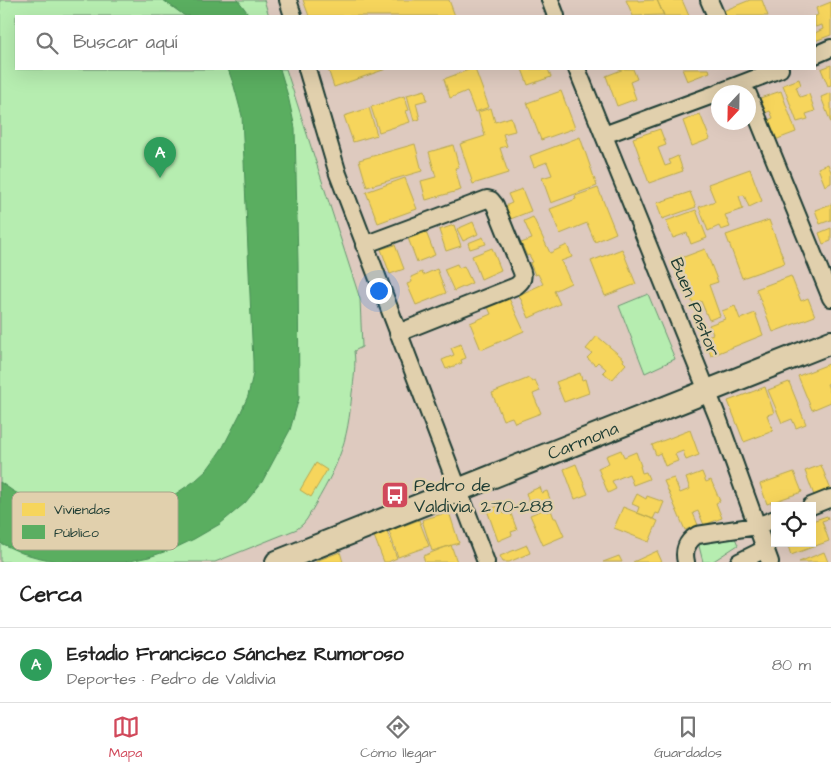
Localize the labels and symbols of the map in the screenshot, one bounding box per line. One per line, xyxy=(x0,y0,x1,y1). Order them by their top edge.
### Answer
north arrow xyxy=(711,85,756,130)
pin: A xyxy=(144,137,176,178)
street label: Buen Pastor xyxy=(664,254,726,360)
your location xyxy=(366,278,392,304)
street label: Carmona xyxy=(544,415,622,466)
place label: Pedro de Valdivia, 270-288 xyxy=(414,473,553,519)
bus stop icon: Pedro de Valdivia, 270-288 xyxy=(380,480,410,510)
legend xyxy=(12,492,178,550)
text: Viviendas xyxy=(54,500,110,520)
text: Público xyxy=(54,523,99,543)

